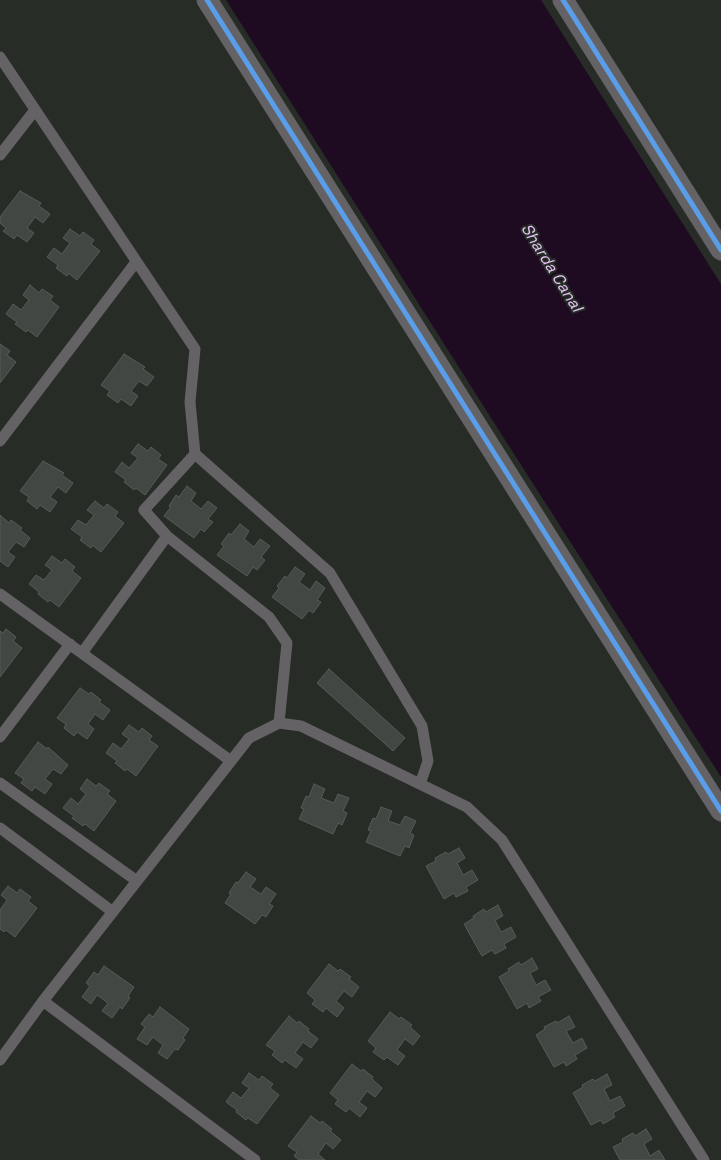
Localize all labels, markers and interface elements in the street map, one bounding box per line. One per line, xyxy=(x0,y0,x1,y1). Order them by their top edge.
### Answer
water label: Sharda Canal xyxy=(516,220,586,316)

